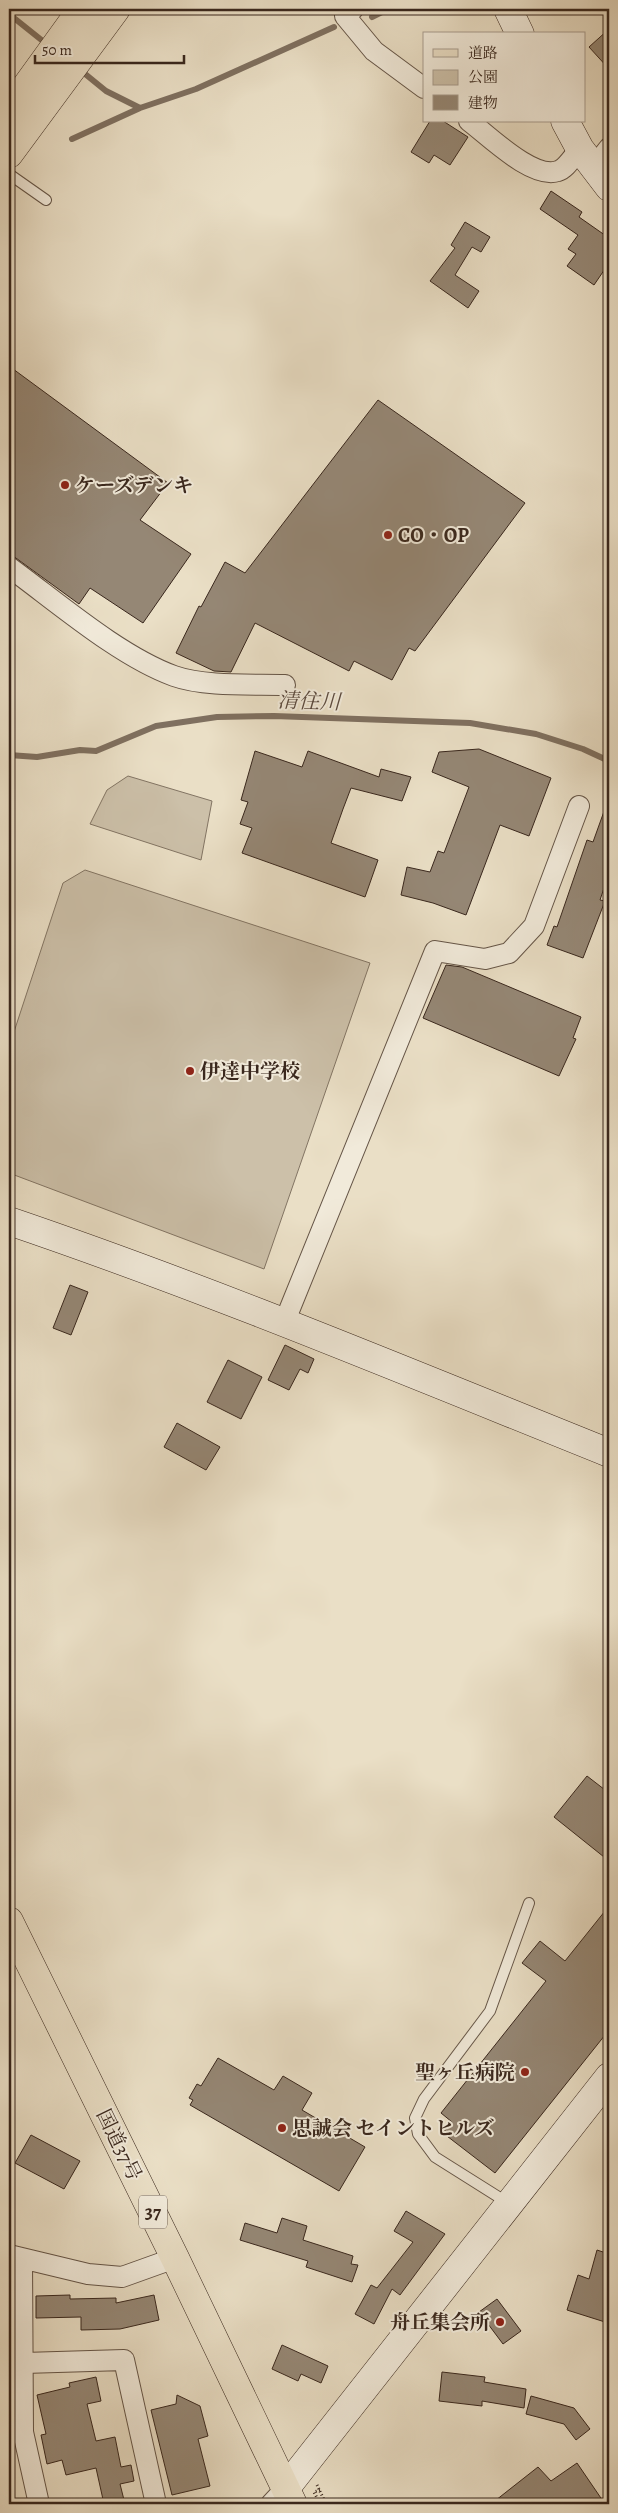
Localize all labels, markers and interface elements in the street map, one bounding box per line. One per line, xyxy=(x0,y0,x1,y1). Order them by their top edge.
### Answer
scale bar xyxy=(35,32,184,64)
legend xyxy=(423,32,586,122)
text: 50 m xyxy=(42,40,72,60)
text: 道路 xyxy=(468,43,498,63)
text: 公園 xyxy=(468,67,498,87)
text: 建物 xyxy=(468,93,498,113)
place label: ケーズデンキ xyxy=(75,472,193,499)
marker: ケーズデンキ xyxy=(59,479,71,491)
place label: CO・OP xyxy=(398,522,469,549)
marker: CO・OP xyxy=(382,529,394,541)
water label: 清住川 xyxy=(277,686,343,716)
place label: 伊達中学校 xyxy=(200,1058,300,1085)
marker: 伊達中学校 xyxy=(184,1065,196,1077)
place label: 聖ヶ丘病院 xyxy=(415,2059,515,2086)
marker: 聖ヶ丘病院 xyxy=(519,2066,531,2078)
street label: 国道37号 xyxy=(90,2105,148,2185)
place label: 思誠会 セイントヒルズ xyxy=(292,2115,494,2142)
marker: 思誠会 セイントヒルズ xyxy=(276,2122,288,2134)
road number: 37 xyxy=(139,2196,167,2228)
place label: 舟丘集会所 xyxy=(390,2309,490,2336)
marker: 舟丘集会所 xyxy=(494,2316,506,2328)

